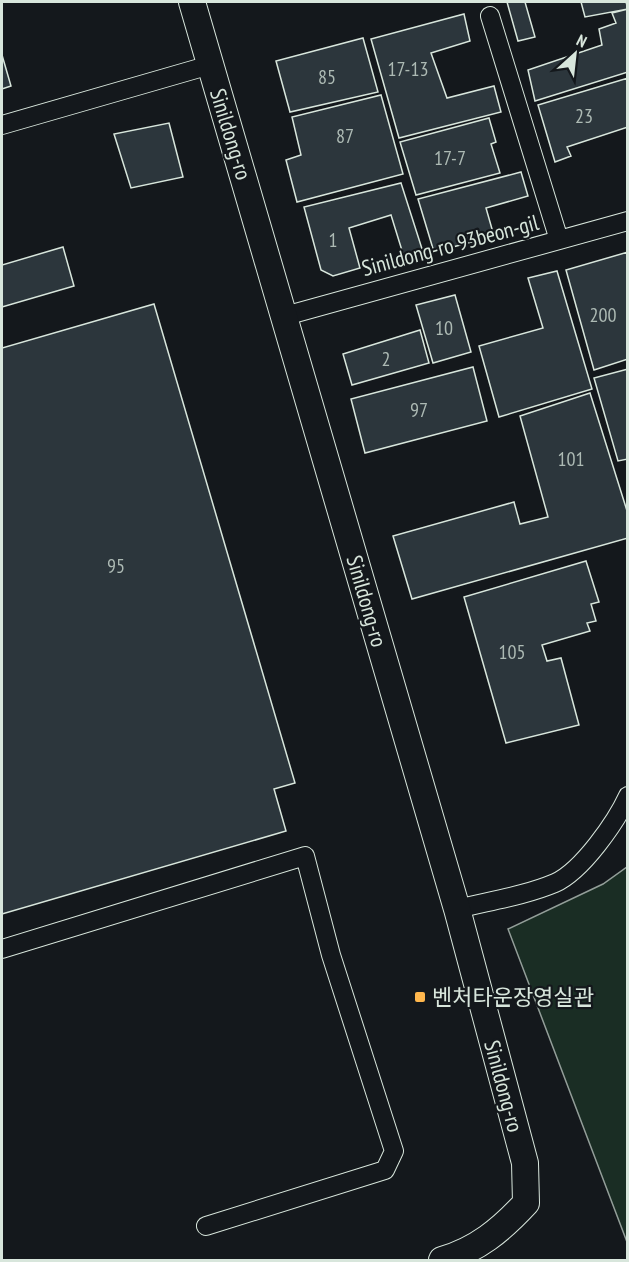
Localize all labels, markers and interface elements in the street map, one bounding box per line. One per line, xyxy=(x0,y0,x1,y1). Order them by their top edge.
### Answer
north arrow xyxy=(545,24,605,84)
text: N xyxy=(573,30,590,52)
house number: 17-13 xyxy=(388,56,428,82)
house number: 85 xyxy=(318,64,336,90)
street label: Sinildong-ro xyxy=(204,85,258,183)
house number: 23 xyxy=(575,103,593,129)
house number: 87 xyxy=(336,123,354,149)
house number: 17-7 xyxy=(434,145,466,171)
street label: Sinildong-ro 93beon-gil xyxy=(359,208,542,282)
house number: 1 xyxy=(329,227,338,253)
house number: 200 xyxy=(590,302,617,328)
house number: 10 xyxy=(435,315,453,341)
house number: 2 xyxy=(382,346,391,372)
house number: 97 xyxy=(410,397,428,423)
house number: 101 xyxy=(558,446,585,472)
street label: Sinildong-ro xyxy=(341,552,393,650)
house number: 95 xyxy=(107,553,125,579)
house number: 105 xyxy=(499,639,526,665)
place label: 벤처타운장영실관 xyxy=(432,983,594,1011)
marker: 벤처타운장영실관 xyxy=(413,990,427,1004)
street label: Sinildong-ro xyxy=(478,1037,530,1135)

